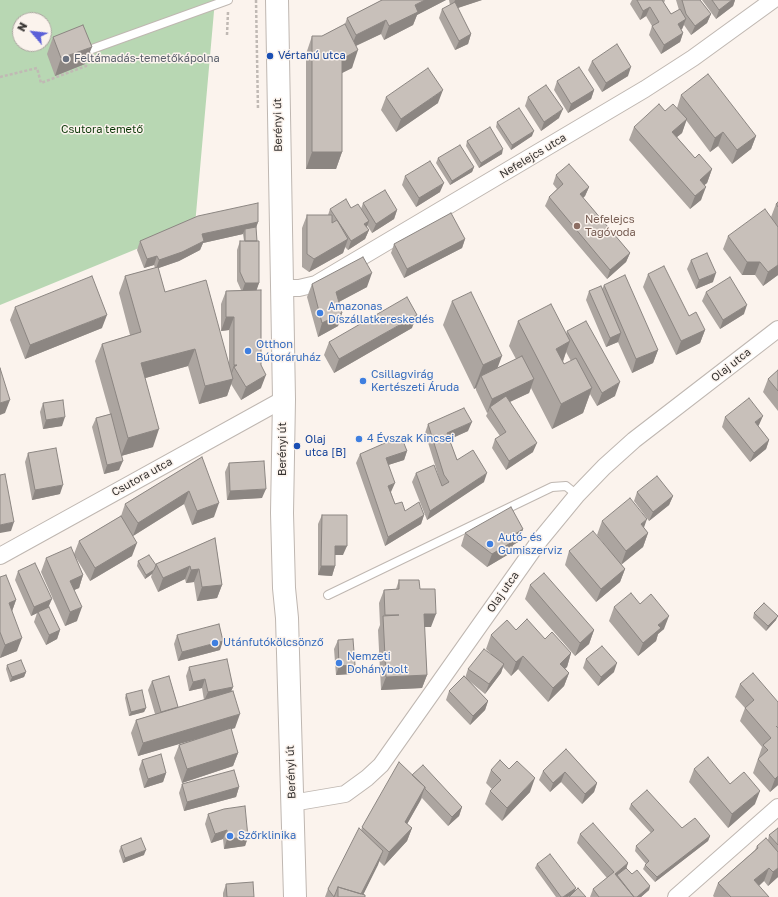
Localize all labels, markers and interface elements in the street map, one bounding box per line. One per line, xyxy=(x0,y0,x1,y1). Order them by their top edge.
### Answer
north arrow xyxy=(12,12,52,52)
text: N xyxy=(14,20,30,33)
place label: Vértanú utca xyxy=(278,49,346,63)
marker: Vértanú utca xyxy=(265,51,275,61)
place label: Feltámadás-temetőkápolna xyxy=(74,52,220,66)
marker: Feltámadás-temetőkápolna xyxy=(61,54,71,64)
street label: Berényi út xyxy=(271,98,285,152)
park label: Csutora temető xyxy=(61,123,143,137)
street label: Nefelejcs utca xyxy=(497,131,569,181)
place label: Nefelejcs Tagóvoda xyxy=(585,213,636,239)
marker: Nefelejcs Tagóvoda xyxy=(572,221,582,231)
place label: Amazonas Díszállatkereskedés xyxy=(328,300,434,326)
marker: Amazonas Díszállatkereskedés xyxy=(315,308,325,318)
place label: Otthon Bútoráruház xyxy=(256,338,321,364)
street label: Olaj utca xyxy=(708,345,754,385)
marker: Otthon Bútoráruház xyxy=(243,346,253,356)
place label: Csillagvirág Kertészeti Áruda xyxy=(371,368,459,394)
marker: Csillagvirág Kertészeti Áruda xyxy=(358,376,368,386)
street label: Berényi út xyxy=(276,422,290,476)
place label: 4 Évszak Kincsei xyxy=(367,432,454,446)
place label: Olaj utca [B] xyxy=(305,433,347,459)
marker: 4 Évszak Kincsei xyxy=(354,434,364,444)
marker: Olaj utca [B] xyxy=(292,441,302,451)
street label: Csutora utca xyxy=(109,455,175,499)
place label: Autó- és Gumiszerviz xyxy=(498,531,562,557)
marker: Autó- és Gumiszerviz xyxy=(485,539,495,549)
street label: Olaj utca xyxy=(484,569,522,615)
place label: Utánfutókölcsönző xyxy=(223,636,323,650)
marker: Utánfutókölcsönző xyxy=(210,638,220,648)
place label: Nemzeti Dohánybolt xyxy=(347,650,408,676)
marker: Nemzeti Dohánybolt xyxy=(334,658,344,668)
street label: Berényi út xyxy=(283,745,299,799)
place label: Szőrklinika xyxy=(238,829,296,843)
marker: Szőrklinika xyxy=(225,831,235,841)

